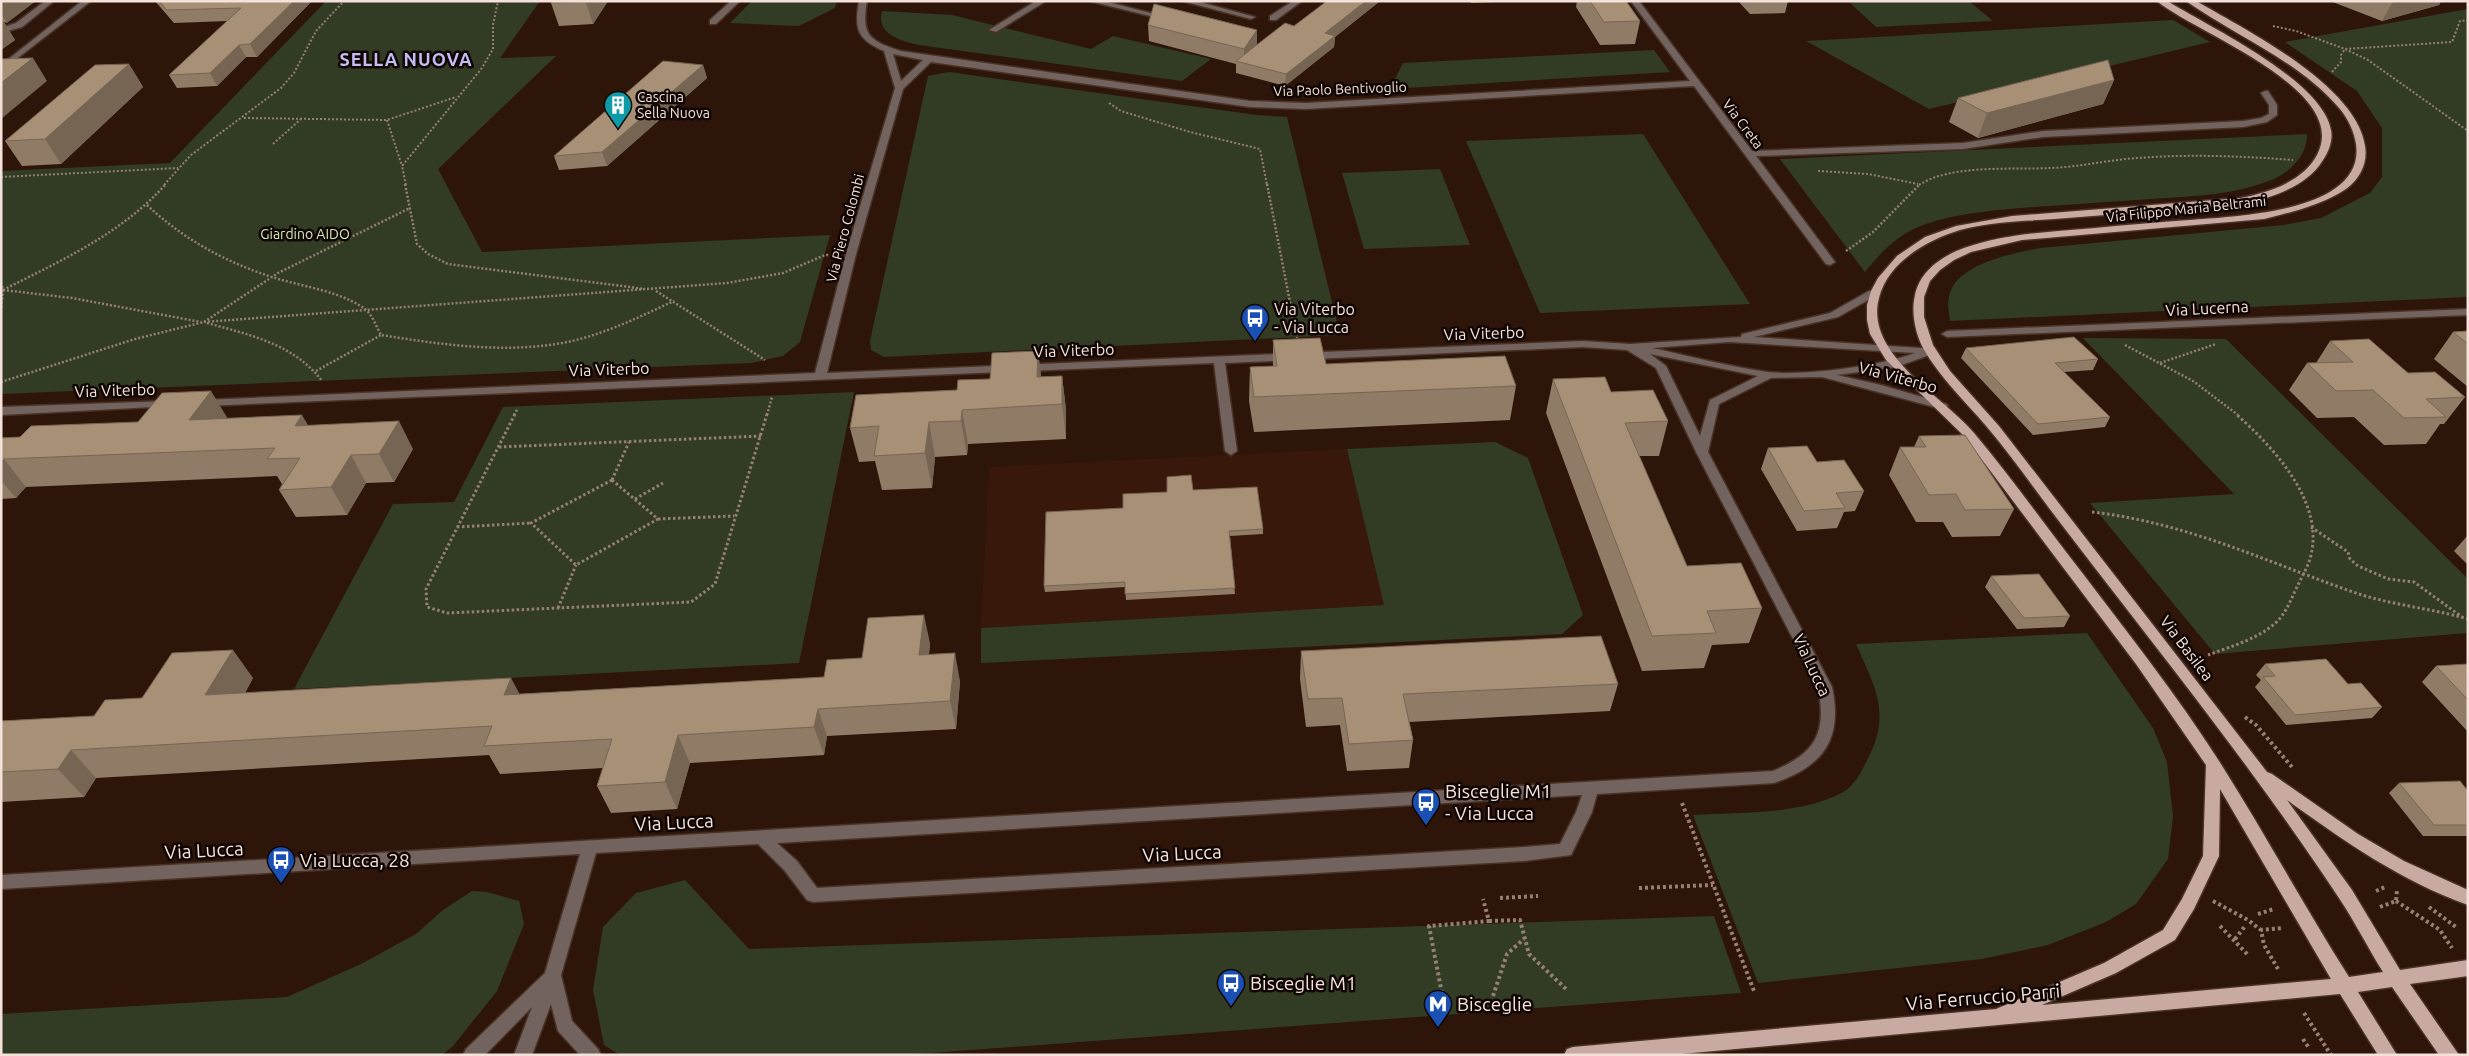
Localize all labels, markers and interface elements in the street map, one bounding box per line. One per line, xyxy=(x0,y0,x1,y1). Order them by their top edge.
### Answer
district label: SELLA NUOVA xyxy=(339,49,473,69)
street label: Via Paolo Bentivoglio xyxy=(1273,79,1407,99)
place label: Cascina Sella Nuova xyxy=(637,89,710,121)
building icon: Cascina Sella Nuova xyxy=(603,90,633,129)
street label: Via Creta xyxy=(1719,96,1767,152)
street label: Via Piero Colombi xyxy=(823,172,867,284)
street label: Via Filippo Maria Beltrami xyxy=(2105,193,2267,225)
park label: Giardino AIDO xyxy=(260,226,350,242)
street label: Via Lucerna xyxy=(2165,297,2249,319)
place label: Via Viterbo - Via Lucca xyxy=(1274,300,1355,336)
bus stop icon: Via Viterbo - Via Lucca xyxy=(1240,303,1270,342)
street label: Via Viterbo xyxy=(1443,323,1525,343)
street label: Via Viterbo xyxy=(1033,340,1115,360)
street label: Via Viterbo xyxy=(1857,358,1939,396)
street label: Via Viterbo xyxy=(568,359,650,379)
street label: Via Viterbo xyxy=(74,380,156,400)
street label: Via Basilea xyxy=(2157,612,2217,684)
street label: Via Lucca xyxy=(1790,631,1834,699)
place label: Bisceglie M1 - Via Lucca xyxy=(1445,780,1552,824)
bus stop icon: Bisceglie M1 - Via Lucca xyxy=(1411,787,1441,826)
street label: Via Lucca xyxy=(634,809,714,835)
street label: Via Lucca xyxy=(164,837,244,863)
street label: Via Lucca xyxy=(1142,840,1222,866)
bus stop icon: Via Lucca, 28 xyxy=(266,845,296,884)
place label: Via Lucca, 28 xyxy=(300,849,410,871)
bus stop icon: Bisceglie M1 xyxy=(1216,968,1246,1007)
place label: Bisceglie M1 xyxy=(1250,972,1357,994)
street label: Via Ferruccio Parri xyxy=(1905,979,2061,1015)
metro station icon: Bisceglie xyxy=(1423,989,1453,1028)
place label: Bisceglie xyxy=(1457,993,1532,1015)

